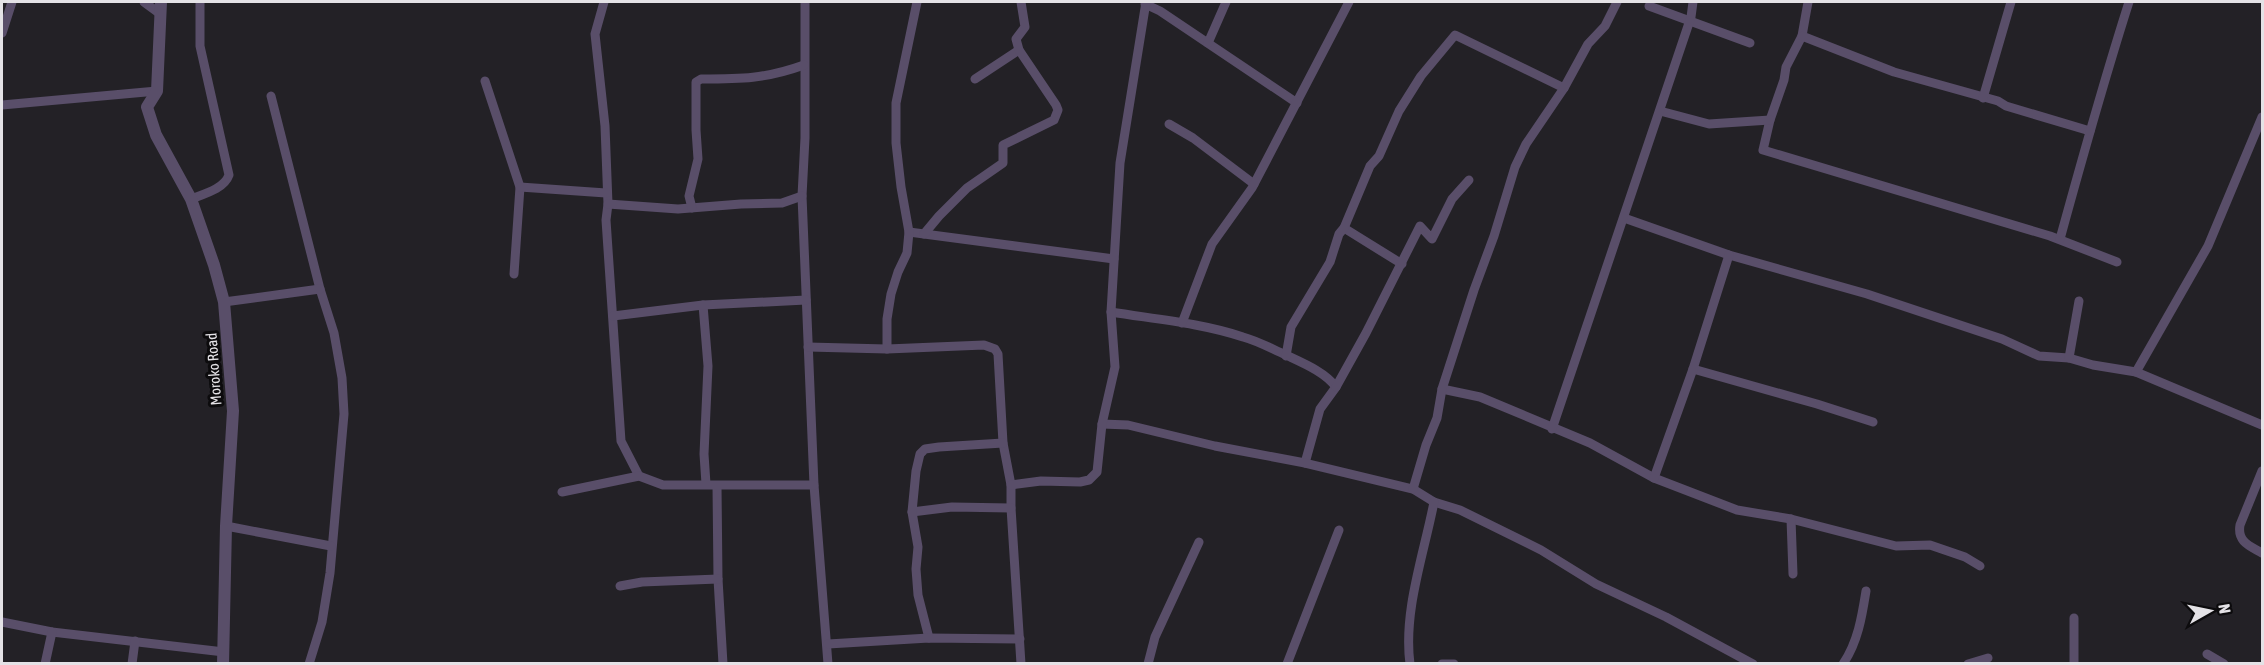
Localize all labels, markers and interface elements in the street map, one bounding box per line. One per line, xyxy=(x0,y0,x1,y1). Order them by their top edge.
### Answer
street label: Moroko Road xyxy=(202,332,225,406)
north arrow xyxy=(2180,581,2240,641)
text: N xyxy=(2215,603,2234,615)

